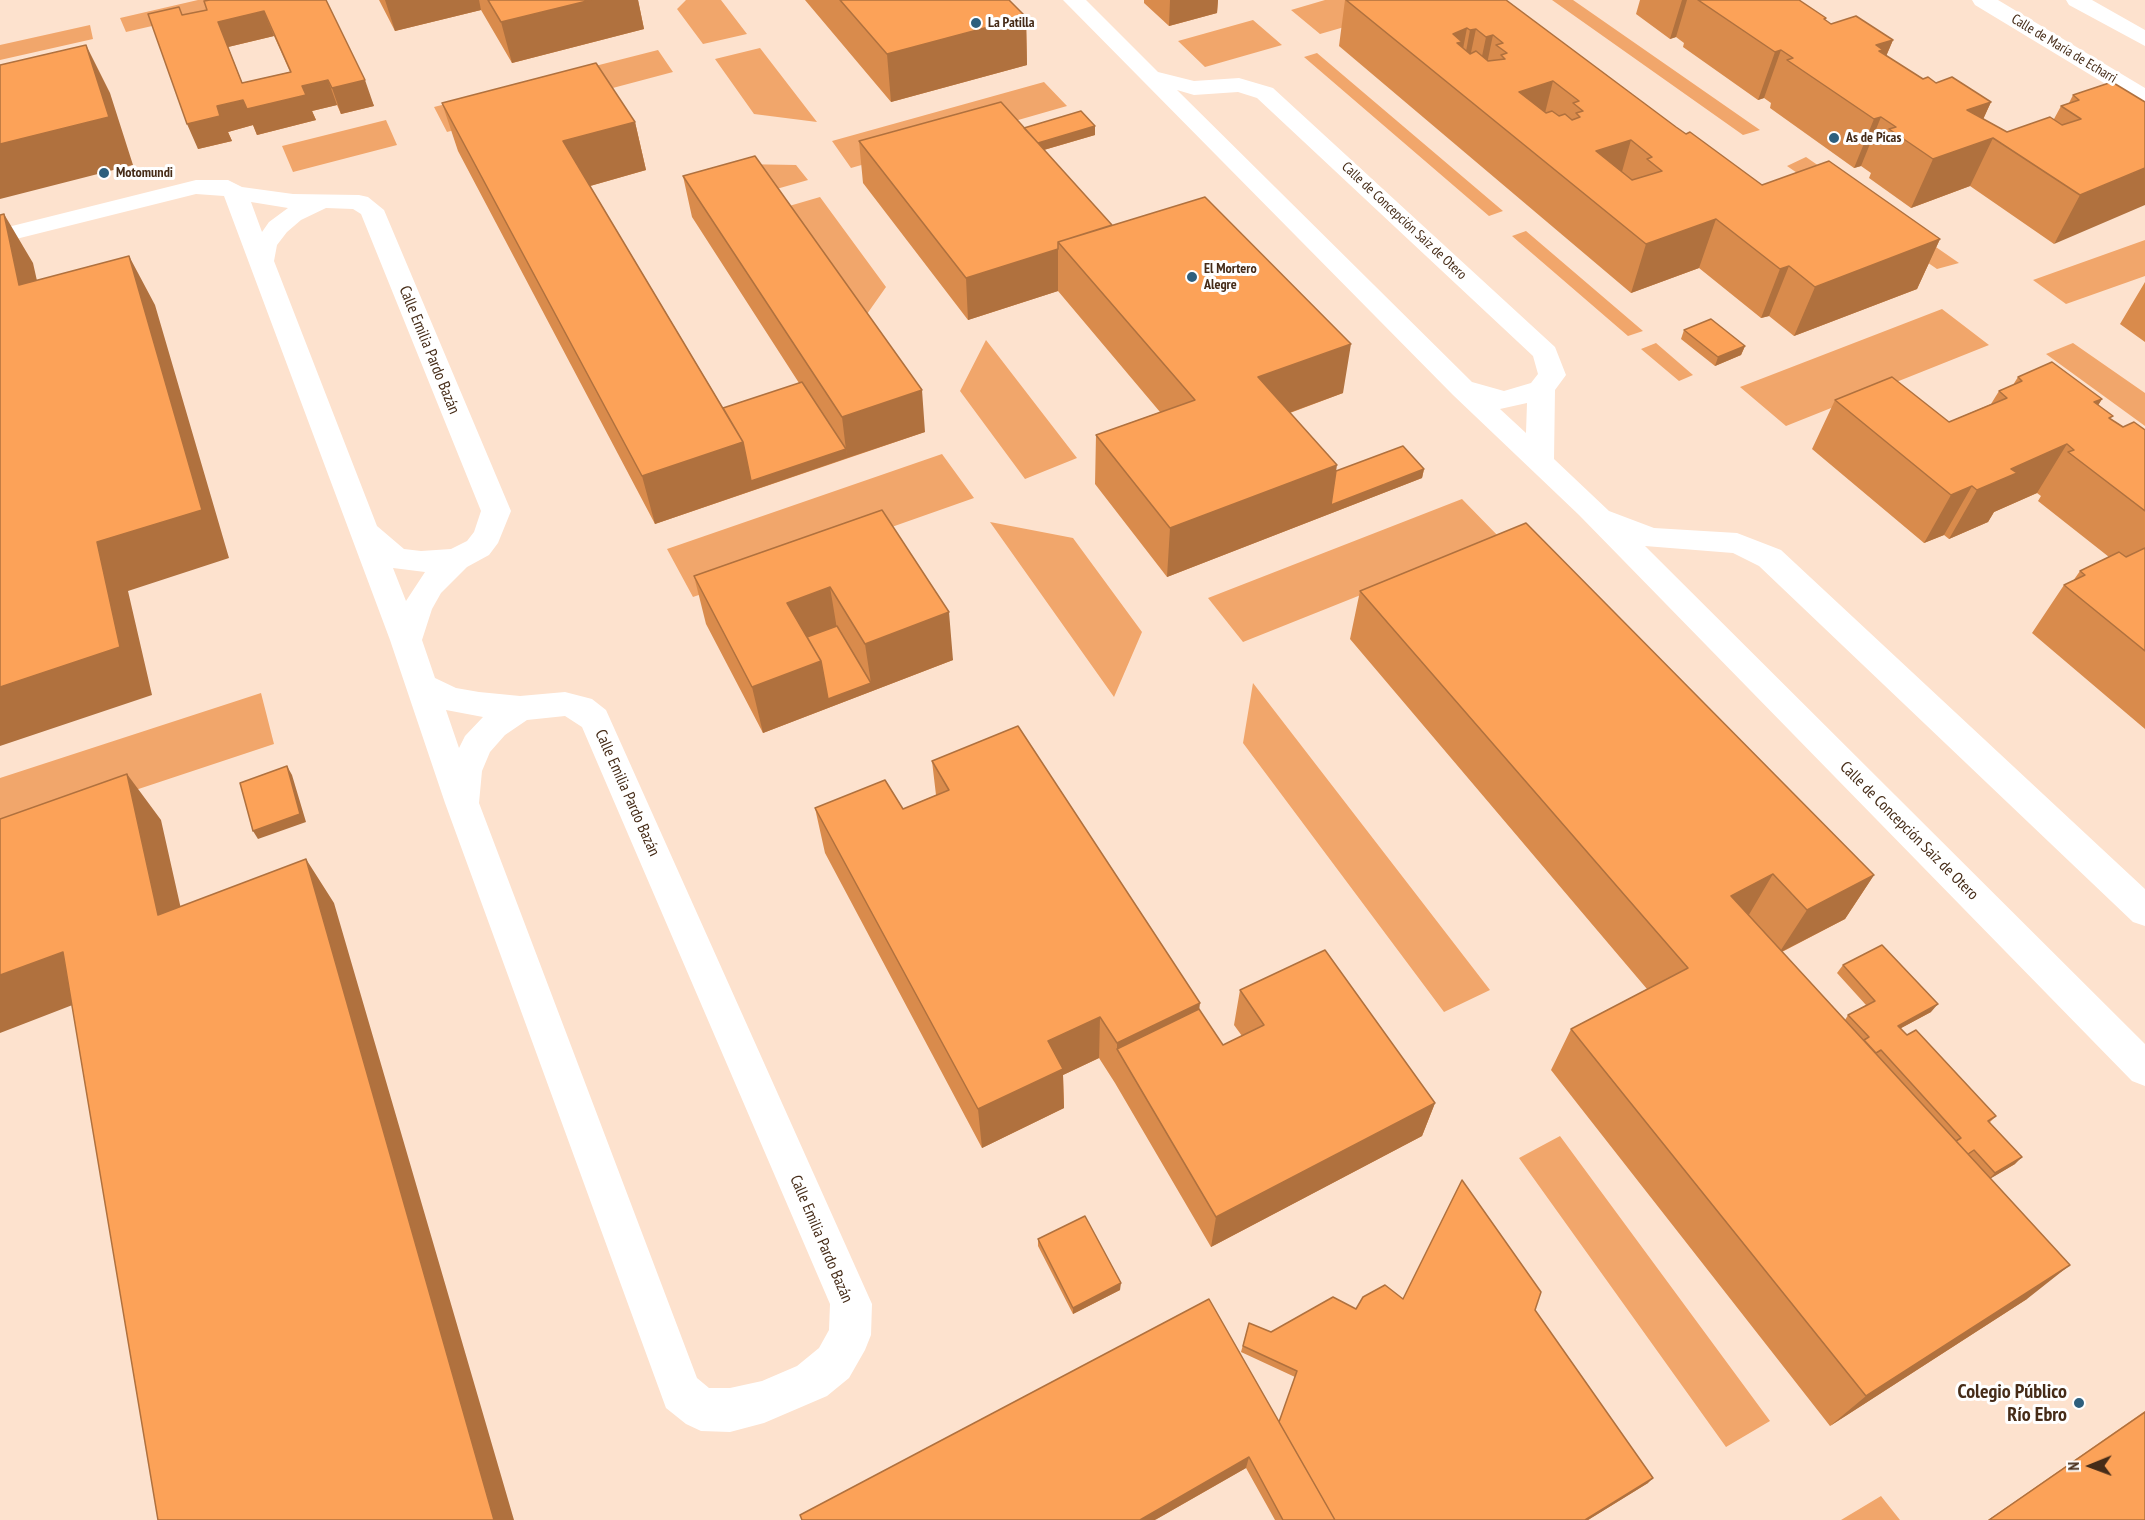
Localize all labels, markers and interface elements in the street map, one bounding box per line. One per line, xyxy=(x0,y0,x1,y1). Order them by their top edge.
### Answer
street label: Calle de María de Echarri xyxy=(2008,11,2120,87)
place label: La Patilla xyxy=(988,15,1035,31)
marker: La Patilla xyxy=(969,16,983,30)
place label: As de Picas xyxy=(1846,130,1901,146)
marker: As de Picas xyxy=(1827,131,1841,145)
street label: Calle de Concepción Saiz de Otero xyxy=(1338,159,1470,283)
place label: Motomundi xyxy=(116,165,173,181)
marker: Motomundi xyxy=(97,166,111,180)
place label: El Mortero Alegre xyxy=(1204,261,1257,294)
marker: El Mortero Alegre xyxy=(1185,270,1199,284)
street label: Calle Emilia Pardo Bazán xyxy=(395,283,463,417)
street label: Calle Emilia Pardo Bazán xyxy=(590,727,664,859)
street label: Calle de Concepción Saiz de Otero xyxy=(1836,758,1982,904)
street label: Calle Emilia Pardo Bazán xyxy=(785,1172,857,1306)
place label: Colegio Público Río Ebro xyxy=(1958,1380,2067,1427)
marker: Colegio Público Río Ebro xyxy=(2072,1396,2086,1410)
north arrow xyxy=(2061,1436,2121,1496)
text: N xyxy=(2063,1462,2083,1471)

